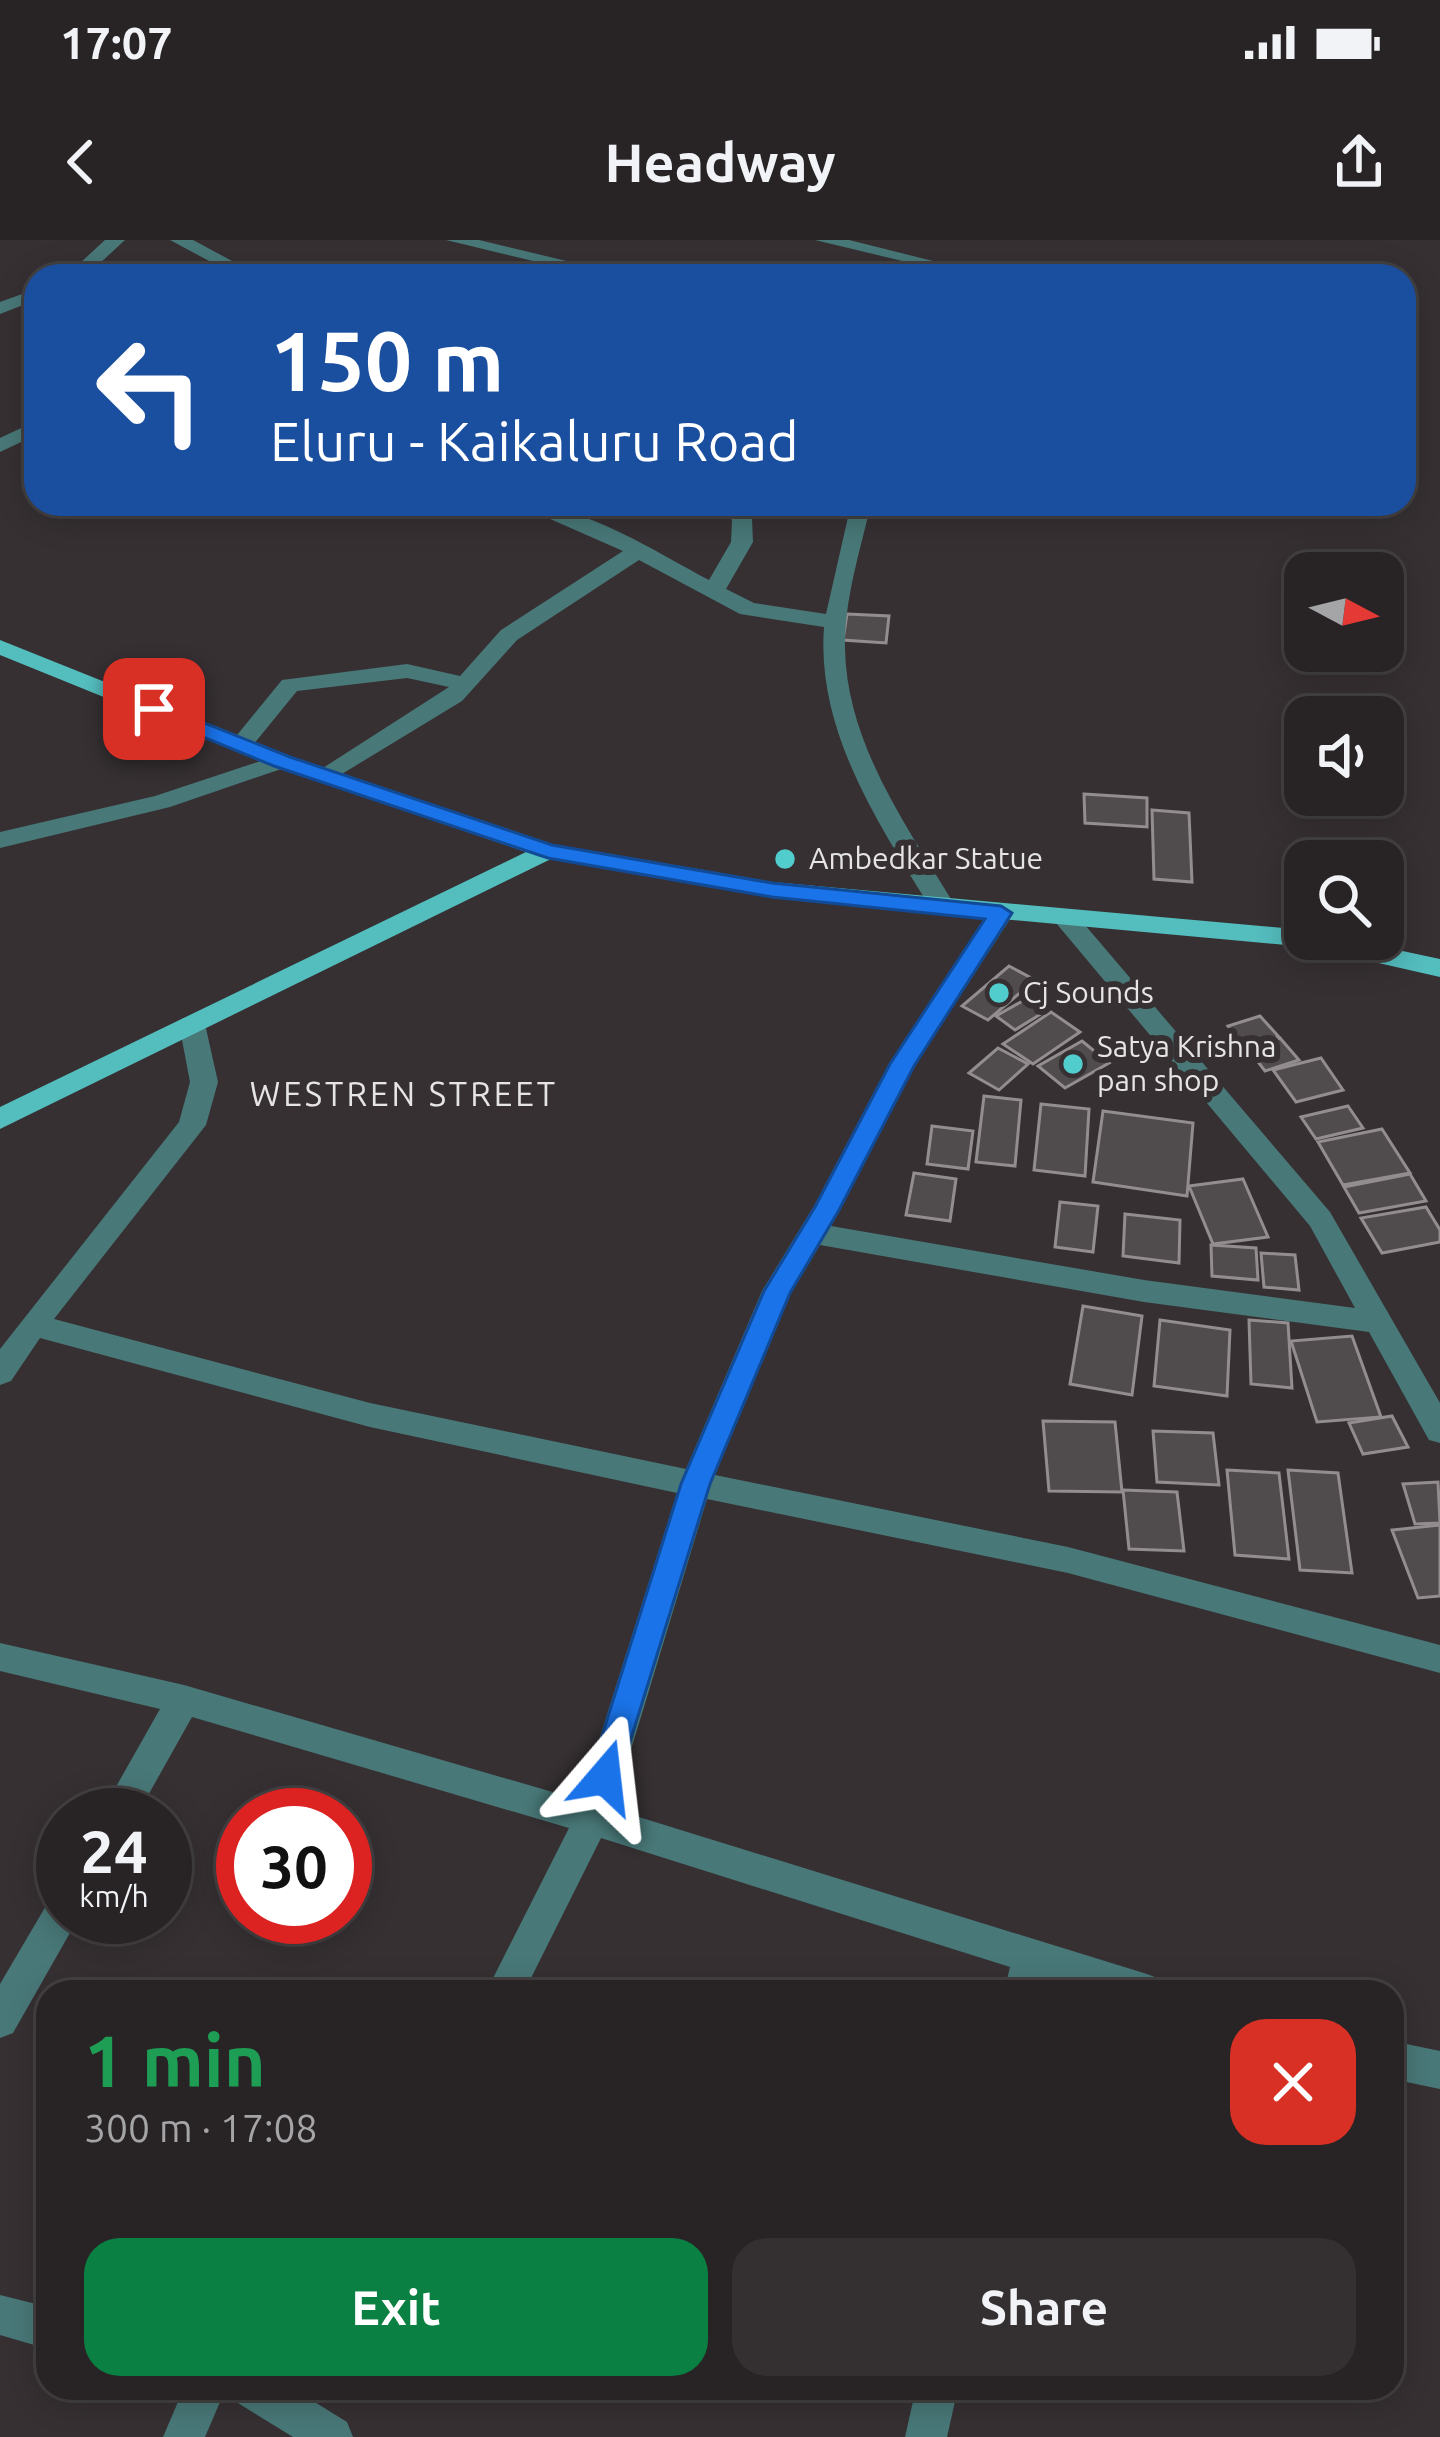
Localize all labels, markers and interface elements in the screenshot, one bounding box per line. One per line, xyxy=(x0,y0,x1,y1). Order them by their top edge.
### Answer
text: 17:07 xyxy=(60,17,173,68)
icon: back xyxy=(48,129,114,195)
icon: share xyxy=(1326,129,1392,195)
text: Headway xyxy=(604,132,836,192)
icon: left xyxy=(72,312,228,468)
text: 150 m xyxy=(270,313,504,407)
text: Eluru - Kaikaluru Road xyxy=(270,411,799,471)
north arrow xyxy=(1284,552,1404,672)
map controls xyxy=(1284,552,1404,960)
pin xyxy=(103,658,205,760)
icon: arrive xyxy=(121,676,187,742)
button: sound xyxy=(1284,696,1404,816)
button: search xyxy=(1284,840,1404,960)
place label: Ambedkar Statue xyxy=(809,841,1043,875)
marker: Ambedkar Statue xyxy=(772,846,798,872)
place label: Cj Sounds xyxy=(1023,975,1154,1009)
marker: Cj Sounds xyxy=(986,980,1012,1006)
place label: Satya Krishna pan shop xyxy=(1097,1029,1276,1097)
marker: Satya Krishna pan shop xyxy=(1060,1051,1086,1077)
district label: WESTREN STREET xyxy=(250,1075,558,1112)
position arrow xyxy=(542,1714,668,1840)
speed limit sign: 30 xyxy=(216,1788,372,1944)
text: 24 xyxy=(80,1817,148,1884)
text: km/h xyxy=(79,1879,149,1913)
button: close xyxy=(1230,2019,1356,2145)
text: 1 min xyxy=(84,2020,266,2101)
text: 300 m · 17:08 xyxy=(84,2106,318,2149)
button: Exit xyxy=(84,2238,708,2376)
button: Share xyxy=(732,2238,1356,2376)

